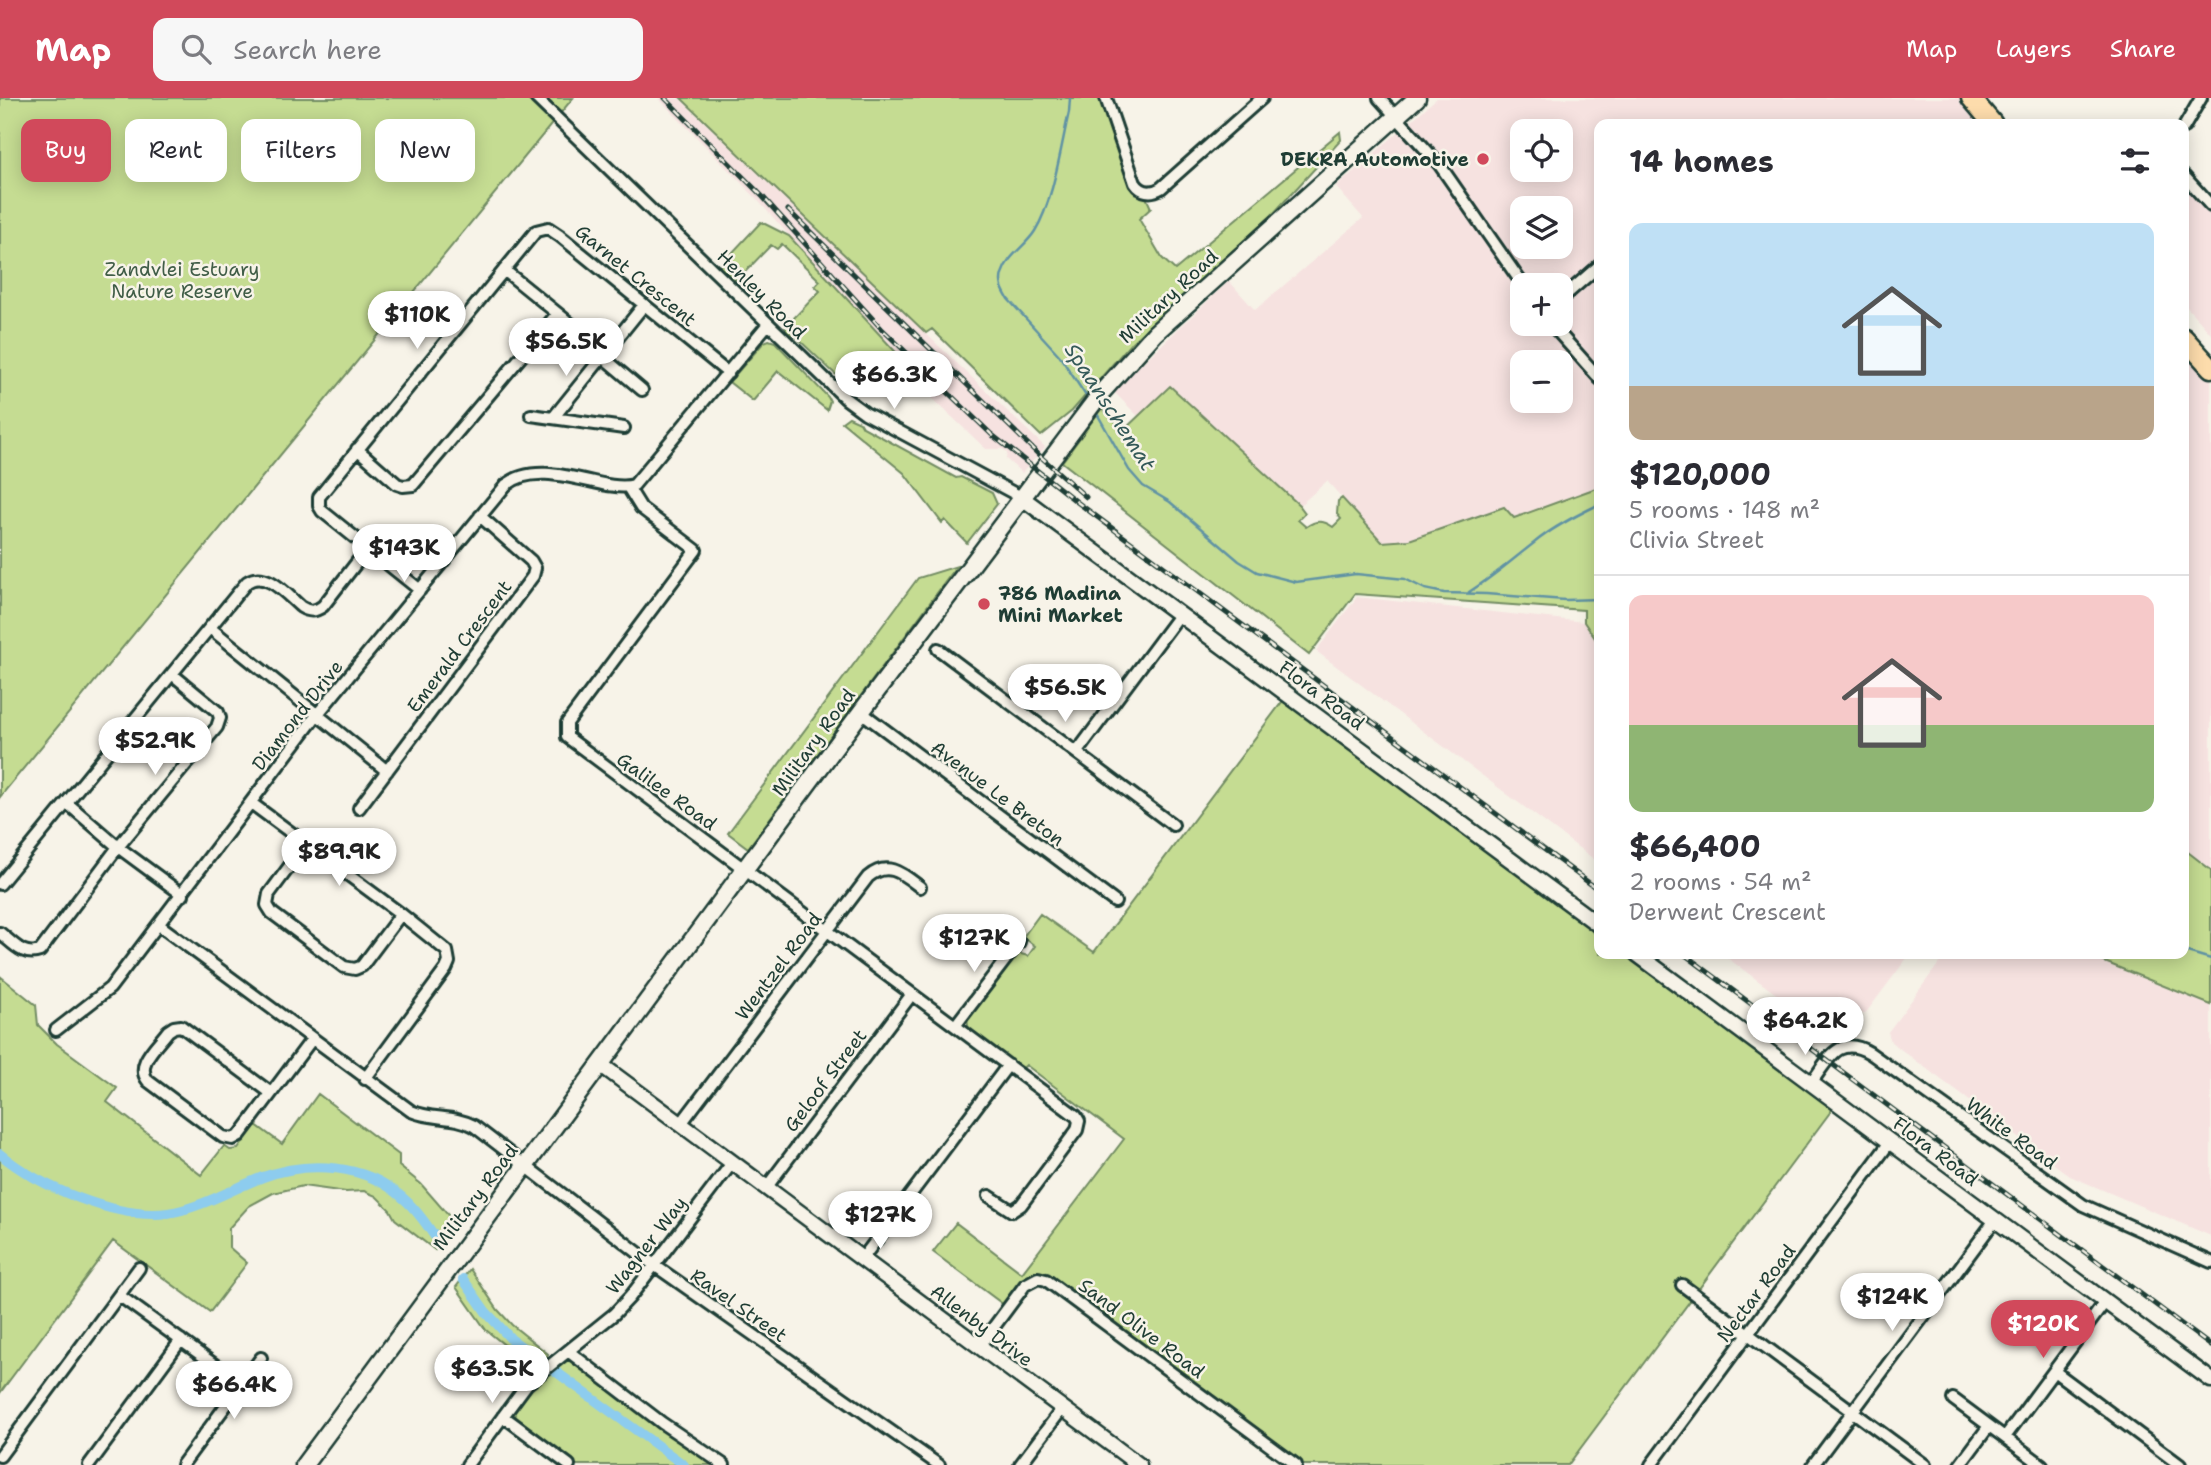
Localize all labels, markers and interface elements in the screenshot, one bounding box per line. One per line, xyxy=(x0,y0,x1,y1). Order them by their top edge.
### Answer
search box xyxy=(153,18,643,81)
text: Map xyxy=(35,27,111,72)
icon: search xyxy=(177,30,215,68)
text: Search here xyxy=(233,32,382,67)
text: Map xyxy=(1906,33,1957,65)
text: Layers xyxy=(1995,33,2072,65)
text: Share xyxy=(2110,33,2176,65)
chip: Buy xyxy=(21,119,111,182)
chip: Rent xyxy=(125,119,227,182)
chip: Filters xyxy=(241,119,361,182)
chip: New xyxy=(375,119,475,182)
map controls xyxy=(1510,119,1573,413)
button: locate xyxy=(1510,119,1573,182)
text: 14 homes xyxy=(1629,141,1774,182)
icon: filters xyxy=(2116,142,2154,180)
place label: DEKRA Automotive xyxy=(1280,147,1469,172)
marker: DEKRA Automotive xyxy=(1475,151,1491,167)
button: layers xyxy=(1510,196,1573,259)
street label: Garnet Crescent xyxy=(570,219,702,332)
street label: Henley Road xyxy=(711,244,812,345)
street label: Military Road xyxy=(1113,244,1223,349)
park label: Zandvlei Estuary Nature Reserve xyxy=(105,257,259,304)
icon: home xyxy=(1829,268,1955,394)
button: + xyxy=(1510,273,1573,336)
pin: $110K xyxy=(368,292,466,351)
text: $110K xyxy=(384,299,450,329)
pin: $56.5K xyxy=(509,318,623,378)
text: $56.5K xyxy=(525,326,607,356)
water label: Spaanschemat xyxy=(1058,338,1162,477)
button: − xyxy=(1510,350,1573,413)
pin: $66.3K xyxy=(837,352,951,411)
text: $66.3K xyxy=(851,359,937,389)
text: $120,000 xyxy=(1629,454,1771,495)
text: 5 rooms · 148 m² xyxy=(1629,495,1820,525)
pin: $143K xyxy=(355,524,453,584)
text: Clivia Street xyxy=(1629,525,1764,555)
text: $143K xyxy=(368,532,440,562)
street label: Emerald Crescent xyxy=(401,575,517,718)
place label: 786 Madina Mini Market xyxy=(998,581,1123,628)
marker: 786 Madina Mini Market xyxy=(976,596,992,612)
icon: home xyxy=(1829,640,1955,766)
street label: Diamond Drive xyxy=(246,655,348,776)
street label: Flora Road xyxy=(1274,655,1369,736)
pin: $56.5K xyxy=(1008,664,1122,724)
text: $56.5K xyxy=(1024,672,1106,702)
street label: Military Road xyxy=(766,683,861,801)
pin: $52.9K xyxy=(98,718,212,777)
text: $52.9K xyxy=(115,725,195,755)
street label: Avenue Le Breton xyxy=(926,735,1070,852)
street label: Galilee Road xyxy=(612,747,722,836)
text: $66,400 xyxy=(1629,826,1761,867)
pin: $89.9K xyxy=(282,828,396,888)
text: $89.9K xyxy=(298,836,380,866)
text: 2 rooms · 54 m² xyxy=(1629,867,1812,897)
text: Derwent Crescent xyxy=(1629,897,1826,927)
street label: Wentzel Road xyxy=(730,907,827,1025)
pin: $127K xyxy=(925,914,1023,974)
text: $127K xyxy=(938,922,1010,952)
pin: $64.2K xyxy=(1748,998,1862,1057)
text: $64.2K xyxy=(1763,1005,1847,1035)
street label: Geloof Street xyxy=(779,1024,872,1137)
street label: White Road xyxy=(1961,1092,2062,1175)
street label: Flora Road xyxy=(1888,1111,1983,1192)
street label: Military Road xyxy=(427,1139,524,1256)
street label: Wagner Way xyxy=(600,1191,693,1299)
pin: $127K xyxy=(831,1192,929,1251)
text: $127K xyxy=(844,1199,916,1229)
street label: Nectar Road xyxy=(1711,1239,1801,1347)
street label: Ravel Street xyxy=(686,1263,792,1348)
street label: Sand Olive Road xyxy=(1074,1273,1210,1384)
pin: $124K xyxy=(1843,1274,1941,1333)
street label: Allenby Drive xyxy=(925,1279,1038,1372)
text: $124K xyxy=(1856,1281,1928,1311)
pin: $120K xyxy=(1994,1300,2092,1360)
text: $120K xyxy=(2007,1308,2079,1338)
pin: $63.5K xyxy=(435,1346,549,1405)
text: $63.5K xyxy=(450,1353,534,1383)
pin: $66.4K xyxy=(177,1362,291,1421)
text: $66.4K xyxy=(192,1369,276,1399)

